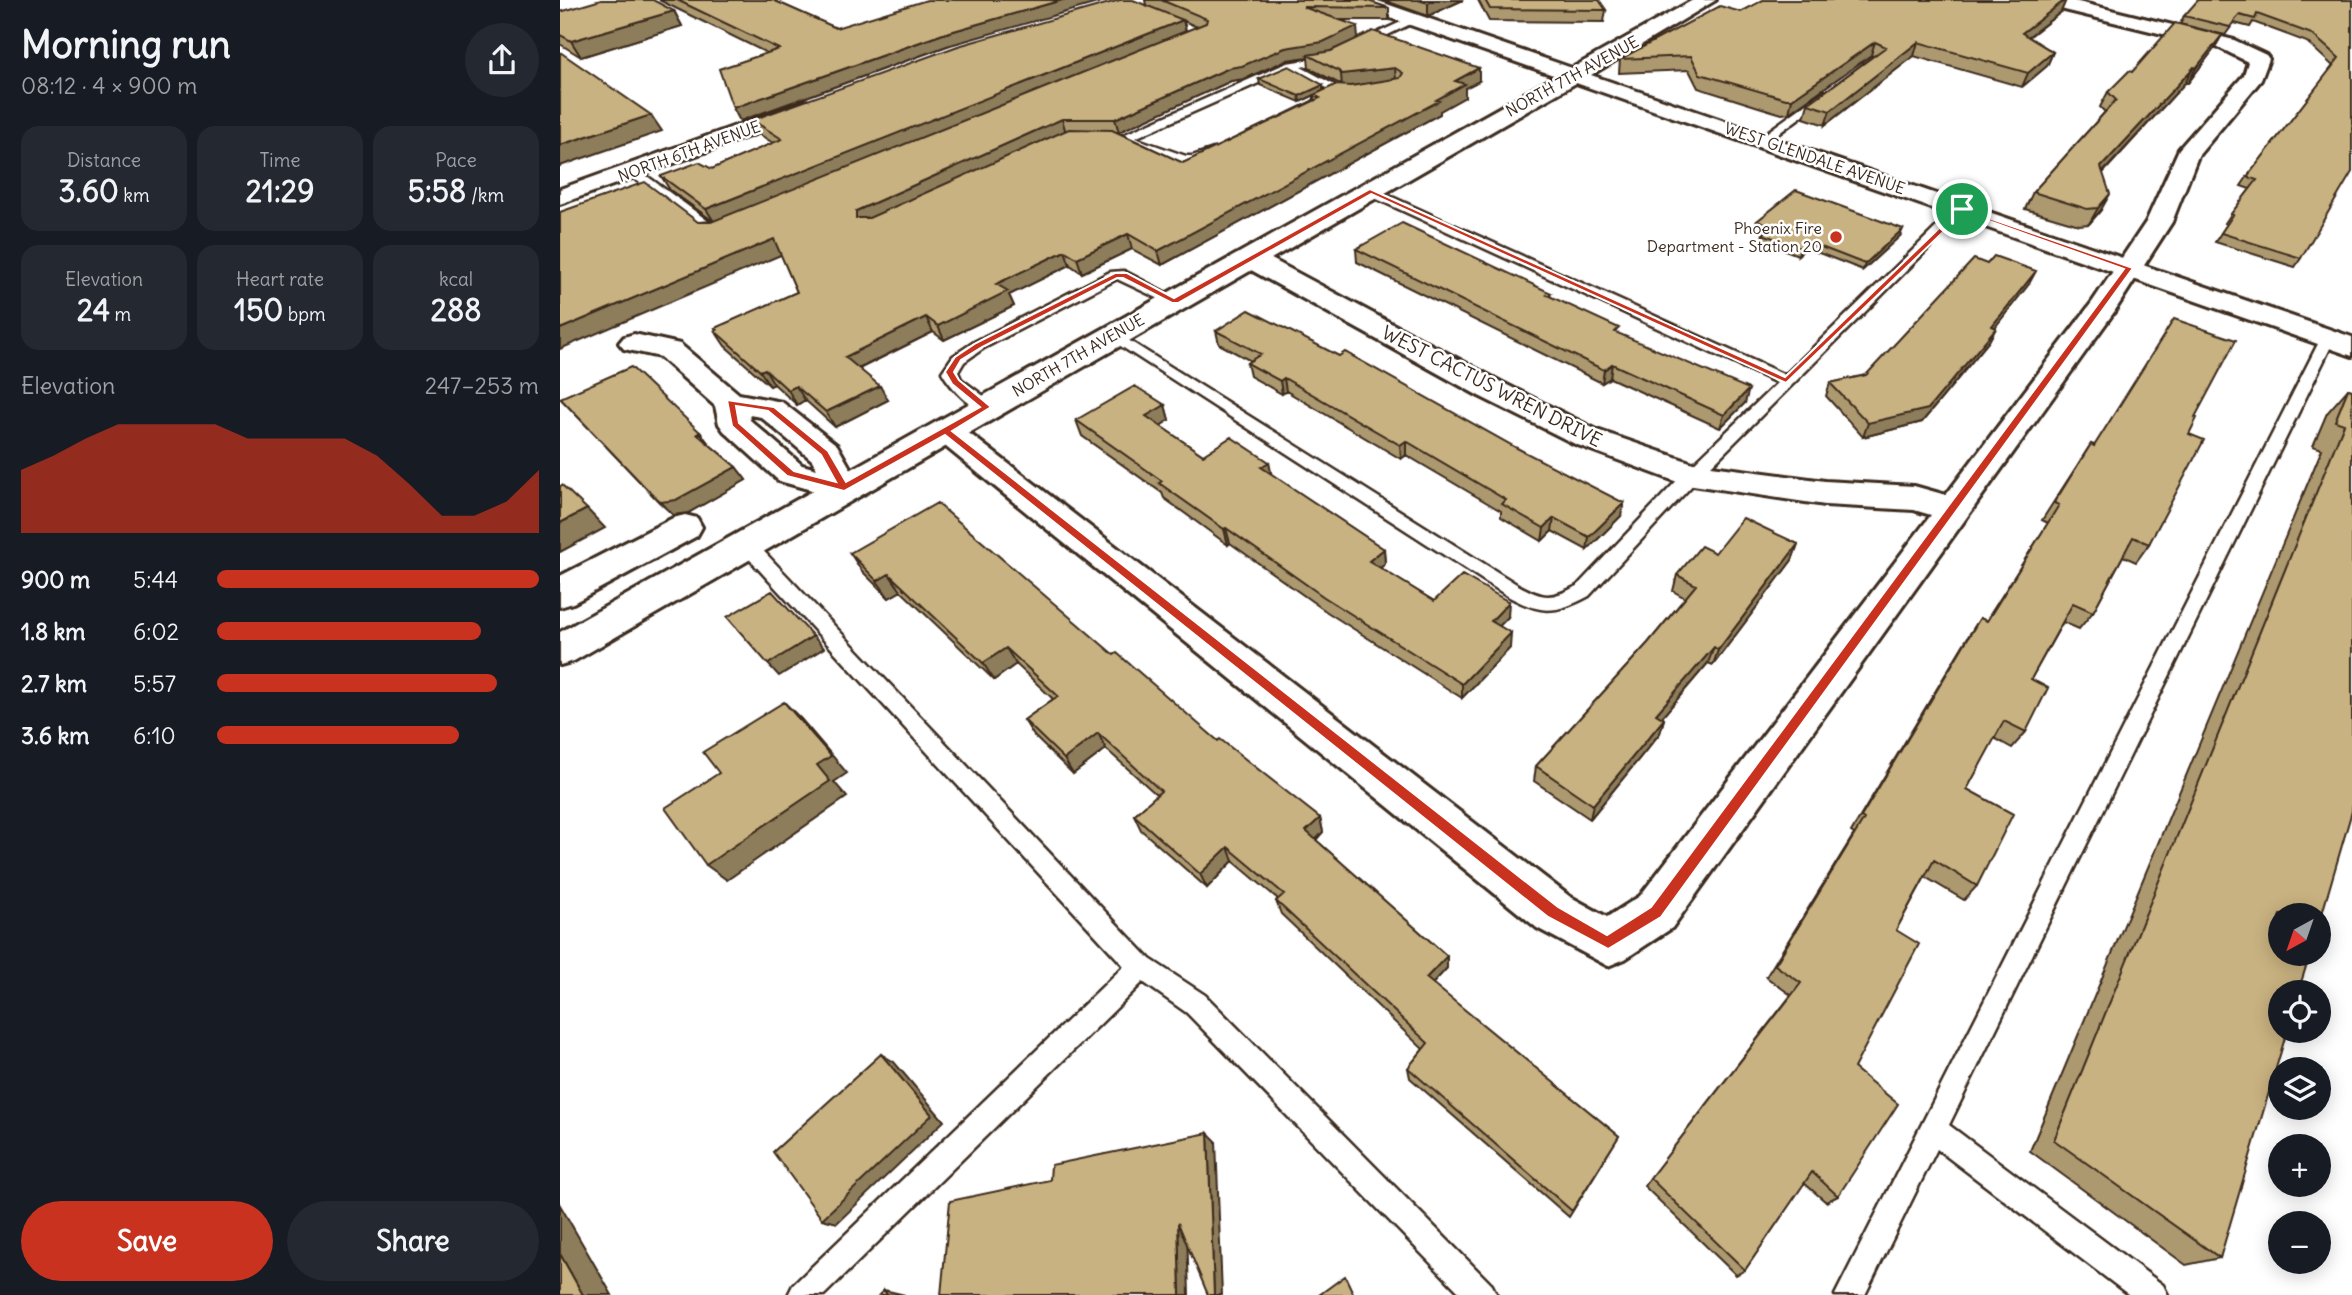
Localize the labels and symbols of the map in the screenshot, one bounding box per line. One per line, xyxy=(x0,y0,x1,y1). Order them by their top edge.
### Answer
street label: NORTH 7TH AVENUE xyxy=(1502,31,1642,121)
street label: NORTH 6TH AVENUE xyxy=(615,116,763,186)
street label: WEST GLENDALE AVENUE xyxy=(1722,118,1908,198)
pin xyxy=(1932,179,1992,239)
place label: Phoenix Fire Department - Station 20 xyxy=(1647,218,1822,256)
marker: Phoenix Fire Department - Station 20 xyxy=(1828,229,1844,245)
street label: NORTH 7TH AVENUE xyxy=(1008,309,1148,401)
street label: WEST CACTUS WREN DRIVE xyxy=(1378,320,1606,452)
north arrow xyxy=(2268,903,2331,966)

